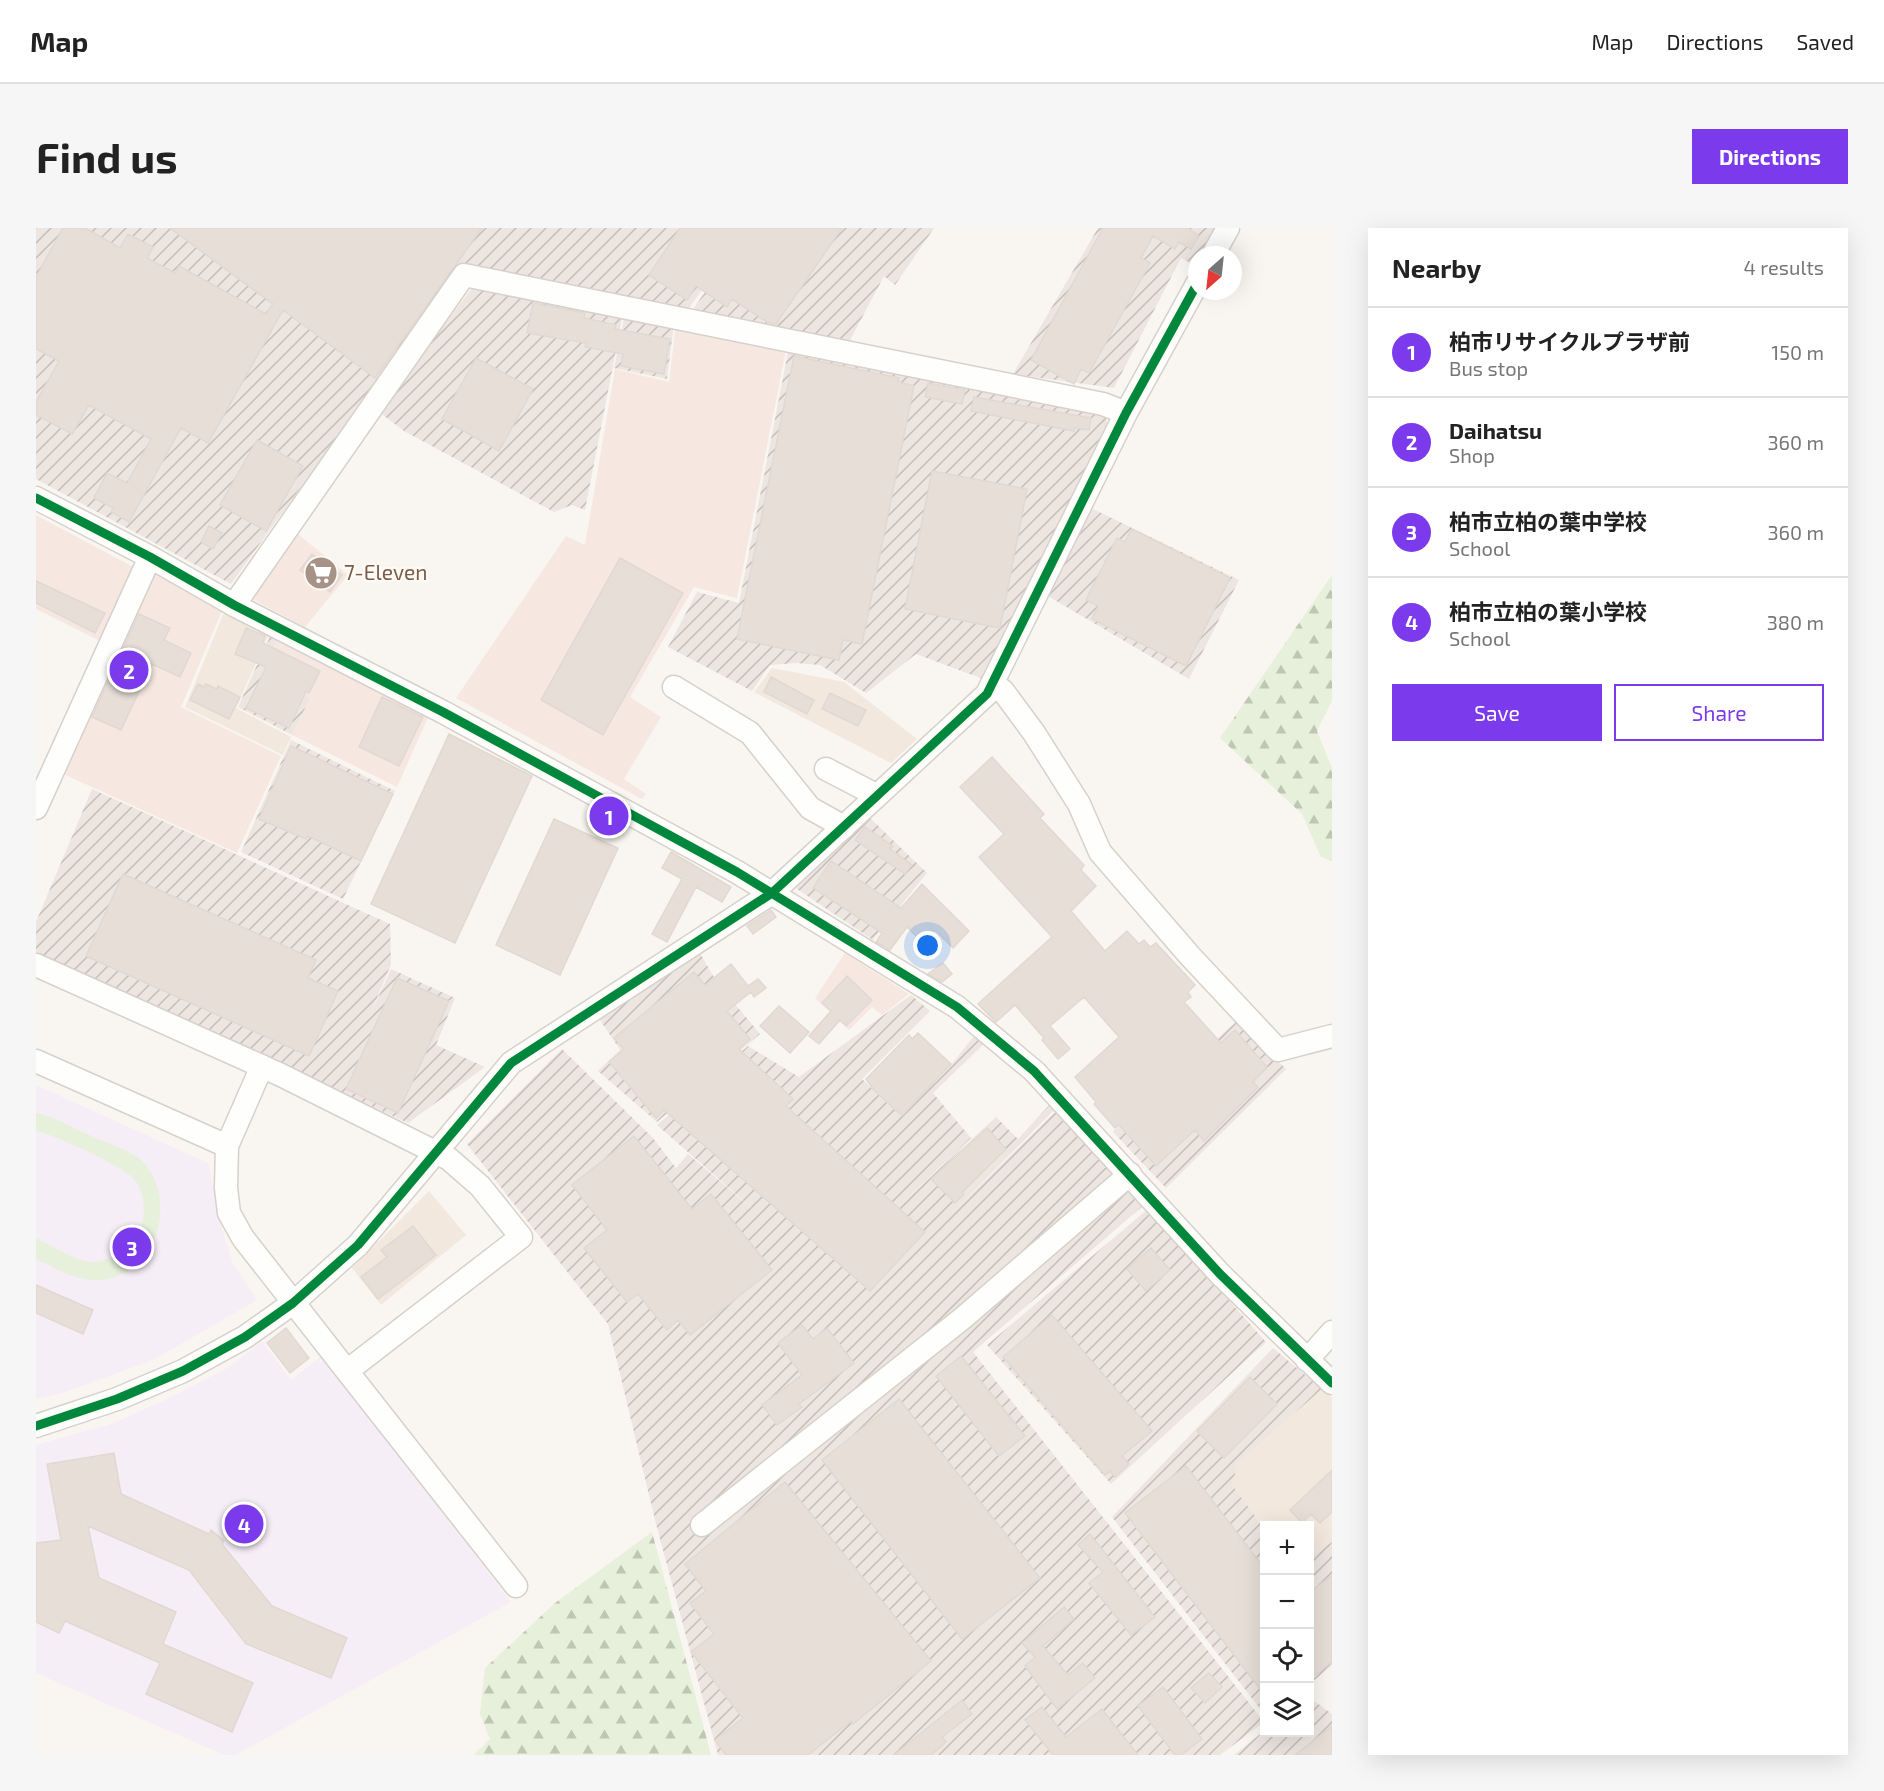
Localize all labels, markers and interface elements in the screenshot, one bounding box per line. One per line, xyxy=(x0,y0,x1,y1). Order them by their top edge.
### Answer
text: Map xyxy=(30,24,88,58)
text: Map xyxy=(1591,29,1634,54)
text: Directions xyxy=(1667,29,1763,54)
text: Saved xyxy=(1796,29,1854,54)
button: Directions xyxy=(1692,129,1848,184)
text: Find us xyxy=(36,131,178,181)
north arrow xyxy=(1188,246,1242,300)
text: Nearby xyxy=(1392,252,1481,283)
text: 4 results xyxy=(1744,255,1824,279)
text: 柏市リサイクルプラザ前 xyxy=(1449,328,1690,354)
text: 1 xyxy=(1407,340,1416,364)
text: 150 m xyxy=(1771,340,1824,364)
text: Bus stop xyxy=(1449,356,1528,380)
text: Daihatsu xyxy=(1449,417,1542,443)
text: 2 xyxy=(1406,430,1417,454)
text: 360 m xyxy=(1767,430,1824,454)
text: Shop xyxy=(1449,443,1495,467)
text: 柏市立柏の葉中学校 xyxy=(1449,508,1647,534)
text: 3 xyxy=(1406,520,1417,544)
text: 360 m xyxy=(1767,520,1824,544)
text: School xyxy=(1449,536,1510,560)
supermarket icon: 7-Eleven xyxy=(303,555,339,591)
place label: 7-Eleven xyxy=(344,559,427,584)
text: 柏市立柏の葉小学校 xyxy=(1449,598,1647,624)
text: 4 xyxy=(1405,610,1418,634)
text: 380 m xyxy=(1767,610,1824,634)
text: School xyxy=(1449,626,1510,650)
pin: 2 xyxy=(110,648,148,692)
button: Save xyxy=(1392,684,1602,741)
button: Share xyxy=(1614,684,1824,741)
pin: 1 xyxy=(590,794,628,838)
your location xyxy=(913,931,942,960)
pin: 3 xyxy=(112,1224,152,1270)
pin: 4 xyxy=(224,1502,264,1546)
map controls xyxy=(1260,1521,1314,1737)
button: + xyxy=(1260,1521,1314,1575)
button: − xyxy=(1260,1575,1314,1629)
button: locate xyxy=(1260,1629,1314,1683)
button: layers xyxy=(1260,1683,1314,1737)

